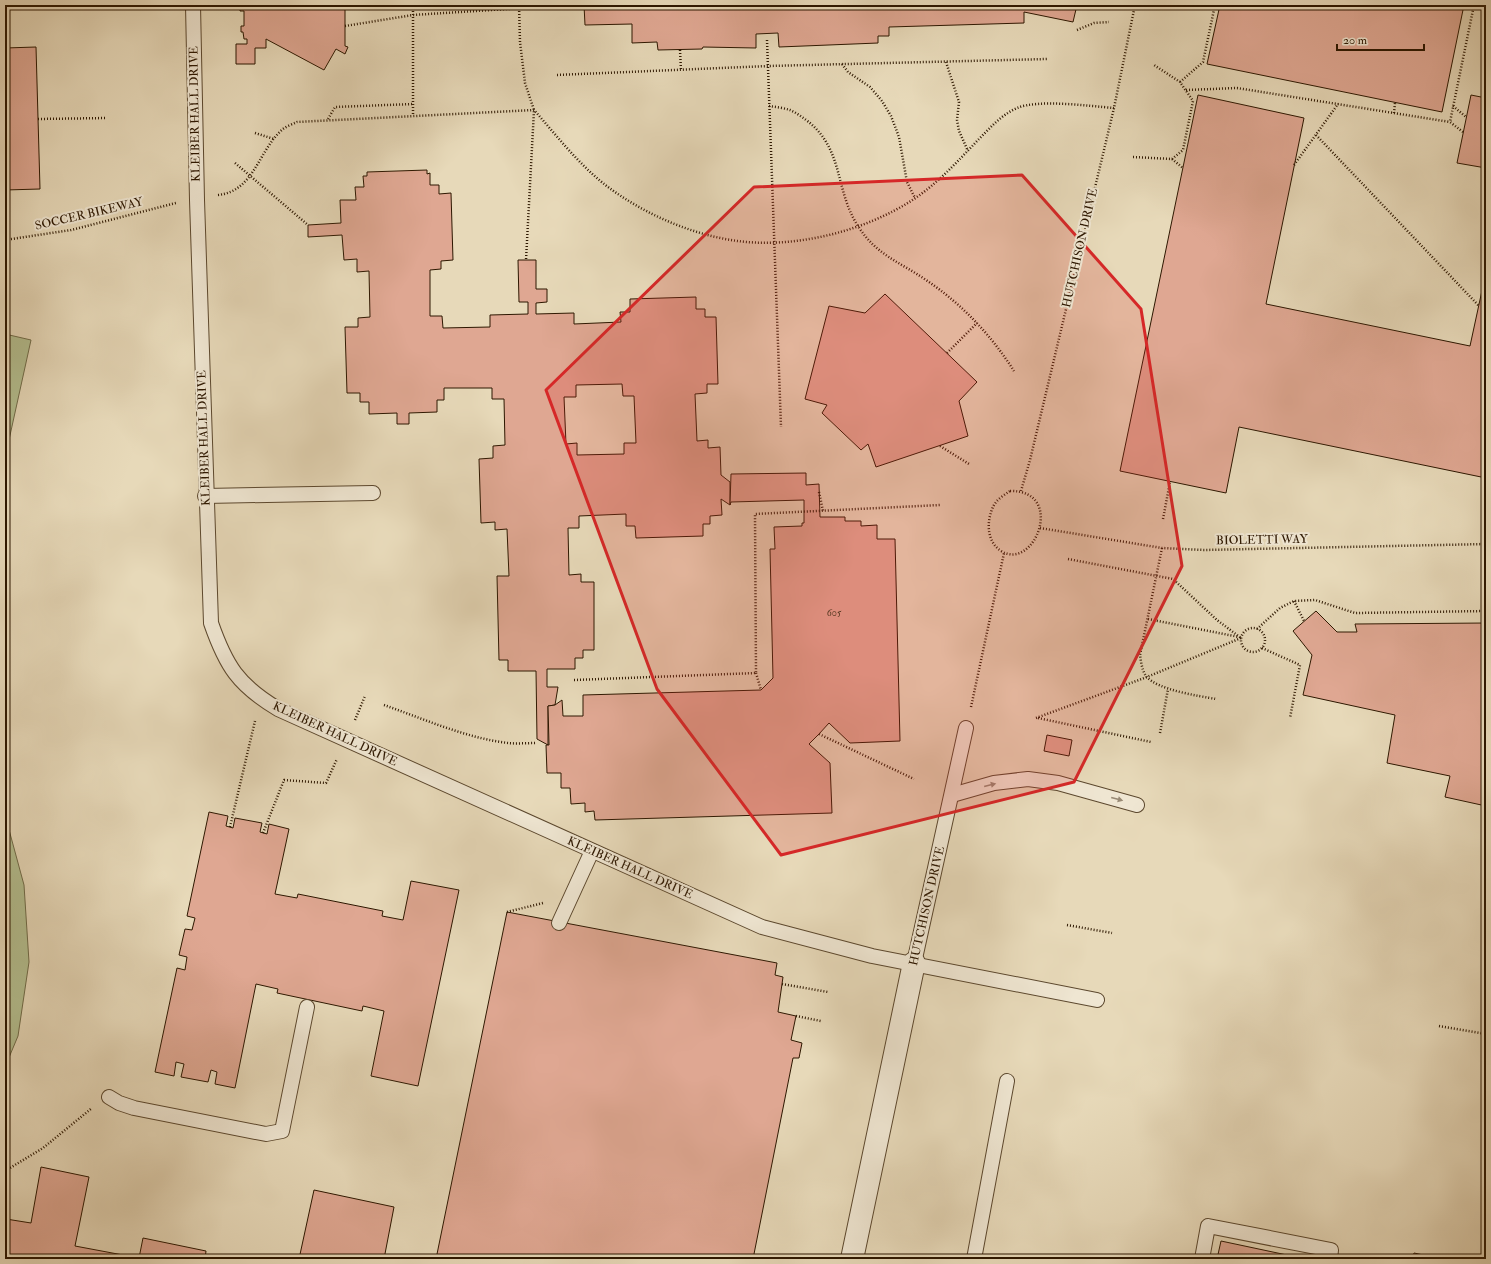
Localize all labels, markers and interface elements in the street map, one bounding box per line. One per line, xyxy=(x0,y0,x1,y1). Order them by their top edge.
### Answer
scale bar xyxy=(1337,26,1424,52)
text: 20 m xyxy=(1343,33,1368,48)
street label: KLEIBER HALL DRIVE xyxy=(186,46,204,182)
street label: HUTCHISON DRIVE xyxy=(1059,187,1101,309)
street label: SOCCER BIKEWAY xyxy=(33,194,145,234)
street label: KLEIBER HALL DRIVE xyxy=(194,370,214,506)
street label: BIOLETTI WAY xyxy=(1216,532,1309,548)
house number: 605 xyxy=(827,607,842,619)
street label: KLEIBER HALL DRIVE xyxy=(270,699,400,770)
one-way arrow xyxy=(984,781,996,787)
one-way arrow xyxy=(1111,797,1123,803)
street label: KLEIBER HALL DRIVE xyxy=(565,834,695,903)
street label: HUTCHISON DRIVE xyxy=(906,845,948,967)

